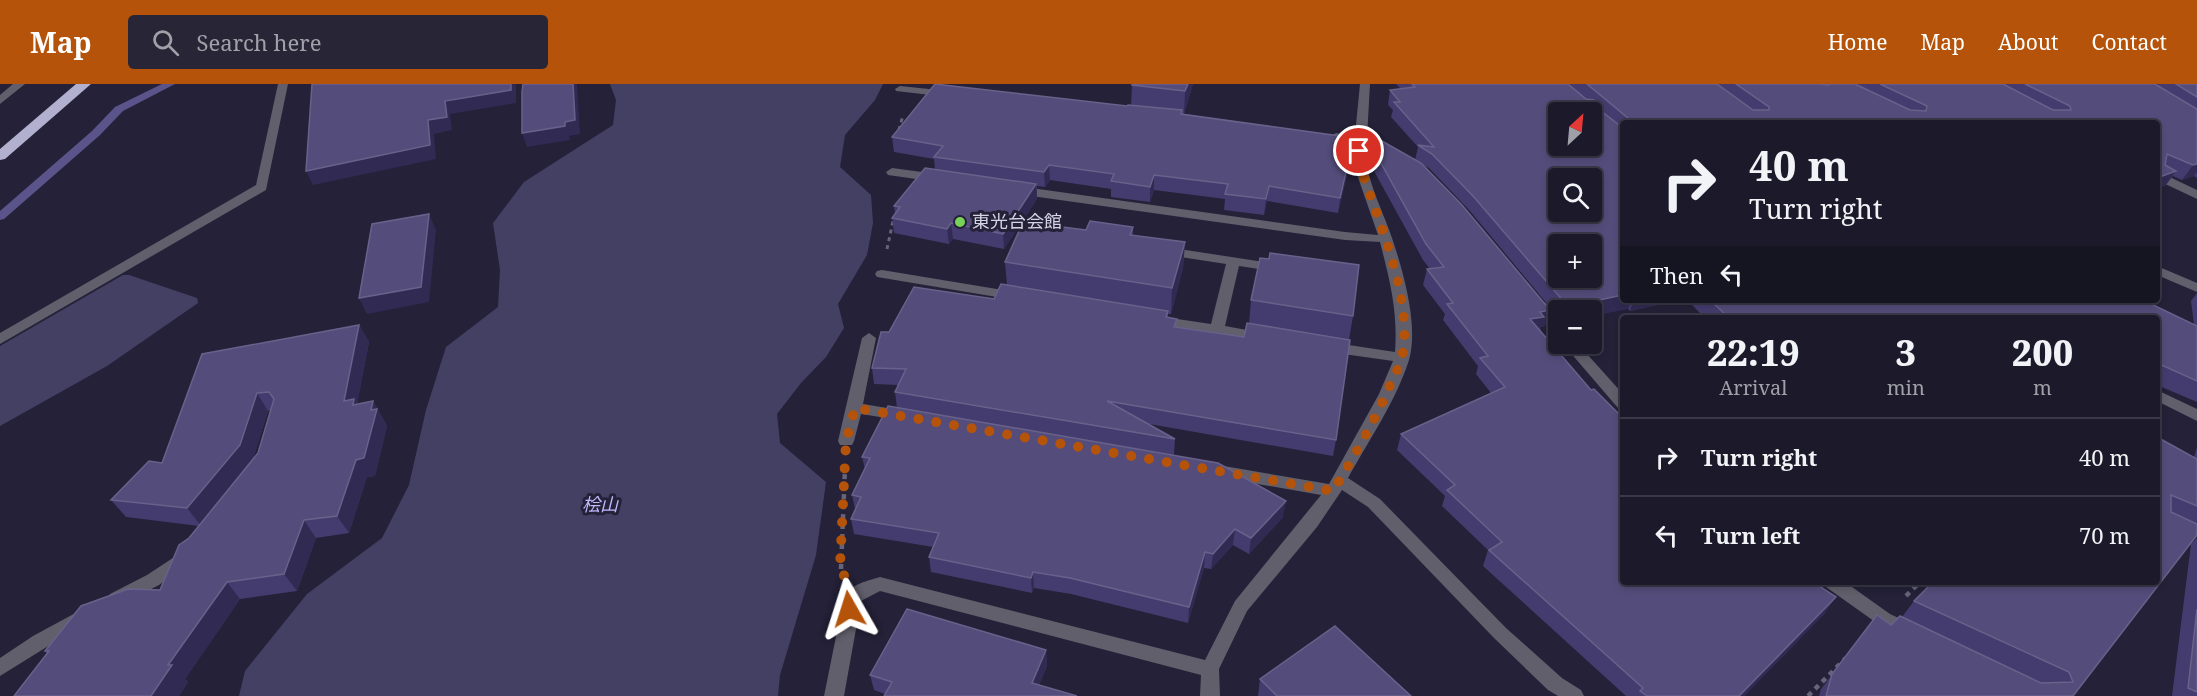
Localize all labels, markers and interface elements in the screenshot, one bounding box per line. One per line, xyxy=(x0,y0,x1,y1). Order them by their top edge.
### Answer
search box xyxy=(128,15,548,69)
text: Map xyxy=(30,23,92,61)
icon: search xyxy=(149,26,182,59)
text: Search here xyxy=(197,27,321,57)
text: Home xyxy=(1828,28,1888,56)
text: Map xyxy=(1921,28,1965,56)
text: About xyxy=(1998,28,2059,56)
text: Contact xyxy=(2092,28,2167,56)
north arrow xyxy=(1548,102,1602,156)
map controls xyxy=(1548,102,1602,354)
pin xyxy=(1333,125,1384,176)
icon: arrive xyxy=(1342,134,1375,167)
text: 40 m xyxy=(1749,136,1849,193)
icon: right xyxy=(1650,144,1728,222)
button: search xyxy=(1548,168,1602,222)
text: Turn right xyxy=(1749,190,1882,227)
place label: 東光台会館 xyxy=(972,209,1062,233)
marker: 東光台会館 xyxy=(953,215,967,229)
button: + xyxy=(1548,234,1602,288)
icon: left xyxy=(1715,258,1748,291)
text: Then xyxy=(1650,260,1703,290)
button: − xyxy=(1548,300,1602,354)
text: 22:19 xyxy=(1707,328,1800,377)
text: 3 xyxy=(1896,328,1916,377)
text: 200 xyxy=(2012,328,2073,377)
text: Arrival xyxy=(1719,374,1788,401)
text: min xyxy=(1887,374,1925,401)
text: m xyxy=(2033,374,2052,401)
icon: right xyxy=(1650,441,1683,474)
text: Turn right xyxy=(1701,442,1817,472)
text: 40 m xyxy=(2079,442,2130,472)
park label: 桧山 xyxy=(582,492,619,516)
icon: left xyxy=(1650,519,1683,552)
text: Turn left xyxy=(1701,520,1800,550)
text: 70 m xyxy=(2079,520,2130,550)
position arrow xyxy=(817,577,881,641)

